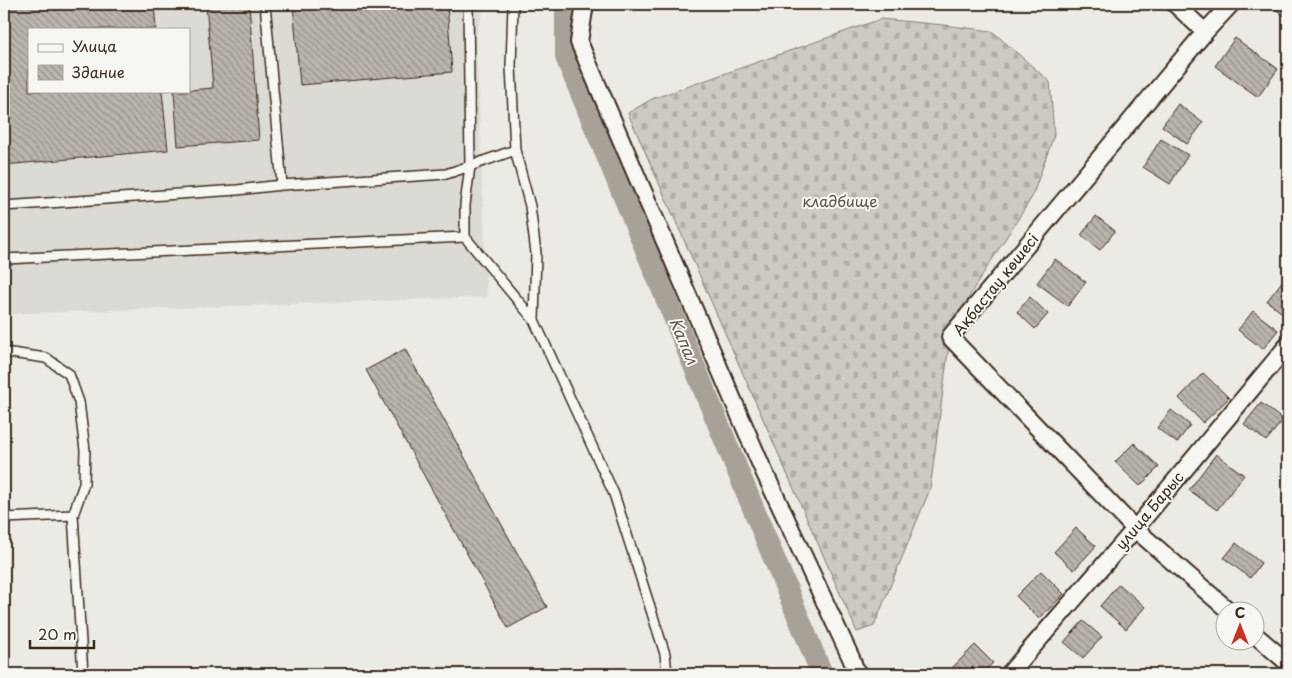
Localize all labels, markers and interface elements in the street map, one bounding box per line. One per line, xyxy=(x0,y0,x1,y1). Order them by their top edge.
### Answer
legend xyxy=(28,28,190,92)
text: Улица xyxy=(72,34,117,57)
text: Здание xyxy=(72,60,125,83)
park label: кладбище xyxy=(802,189,878,212)
street label: Ақбастау көшесі xyxy=(946,228,1043,340)
water label: Капал xyxy=(664,314,705,368)
street label: улица Барыс xyxy=(1109,466,1189,554)
north arrow xyxy=(1214,600,1264,650)
text: С xyxy=(1235,602,1245,623)
scale bar xyxy=(30,618,94,650)
text: 20 m xyxy=(38,622,77,645)

